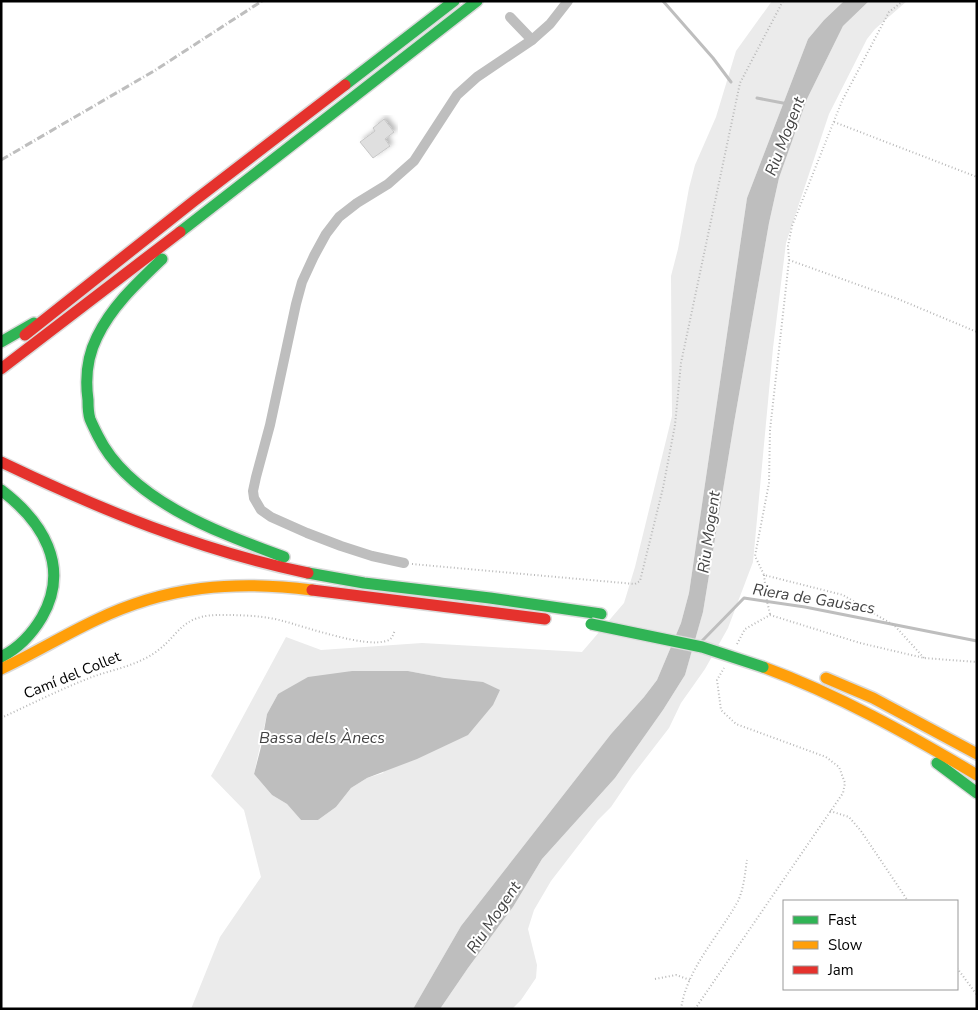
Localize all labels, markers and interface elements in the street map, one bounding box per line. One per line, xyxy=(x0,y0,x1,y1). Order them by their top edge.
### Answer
water label: Riu Mogent xyxy=(760,93,810,179)
water label: Riu Mogent xyxy=(692,489,726,575)
water label: Riera de Gausacs xyxy=(751,578,877,620)
street label: Camí del Collet xyxy=(21,646,124,704)
water label: Bassa dels Ànecs xyxy=(259,727,385,749)
water label: Riu Mogent xyxy=(462,877,526,958)
legend xyxy=(783,900,958,990)
text: Fast xyxy=(828,910,857,930)
text: Slow xyxy=(828,935,863,955)
text: Jam xyxy=(827,960,854,980)

